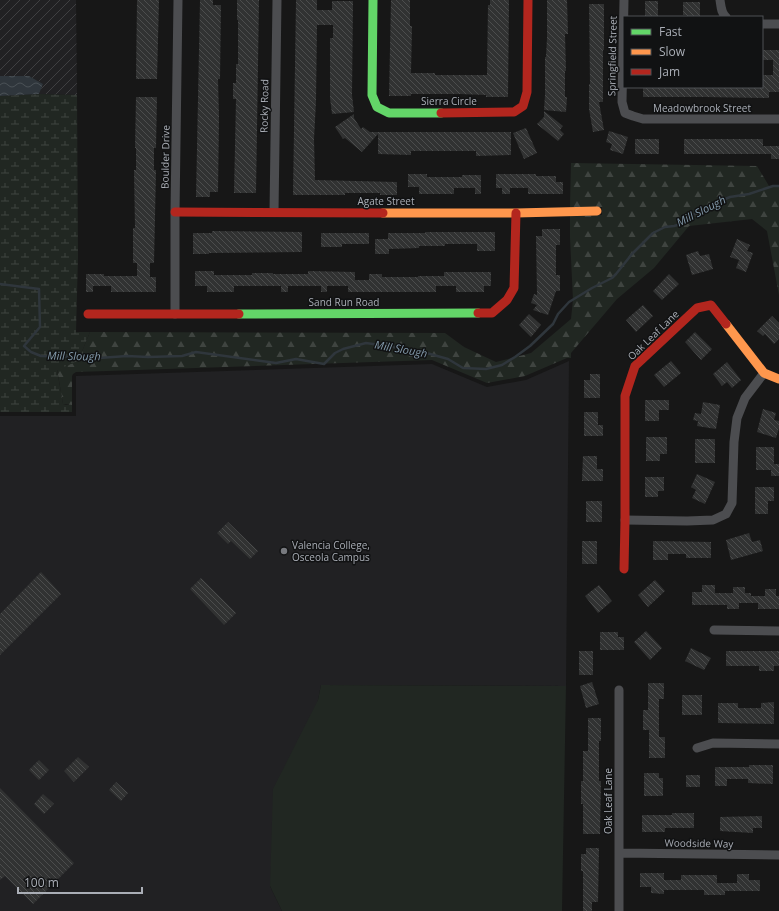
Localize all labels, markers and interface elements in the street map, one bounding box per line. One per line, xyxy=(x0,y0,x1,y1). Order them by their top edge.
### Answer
street label: Springfield Street xyxy=(604,15,620,96)
legend xyxy=(623,16,763,88)
text: Fast xyxy=(659,23,682,40)
text: Slow xyxy=(659,43,686,60)
text: Jam xyxy=(658,63,680,80)
street label: Rocky Road xyxy=(257,79,271,133)
street label: Sierra Circle xyxy=(421,94,477,108)
street label: Meadowbrook Street xyxy=(653,101,751,115)
street label: Boulder Drive xyxy=(157,124,173,189)
water label: Mill Slough xyxy=(674,192,728,229)
street label: Agate Street xyxy=(357,194,415,208)
street label: Sand Run Road xyxy=(309,295,379,309)
street label: Oak Leaf Lane xyxy=(624,307,682,363)
water label: Mill Slough xyxy=(374,336,429,361)
water label: Mill Slough xyxy=(47,348,101,363)
place label: Valencia College, Osceola Campus xyxy=(292,538,370,564)
marker: Valencia College, Osceola Campus xyxy=(279,546,289,556)
street label: Oak Leaf Lane xyxy=(601,768,615,834)
street label: Woodside Way xyxy=(664,835,735,851)
scale bar xyxy=(18,869,142,895)
text: 100 m xyxy=(24,874,59,891)

